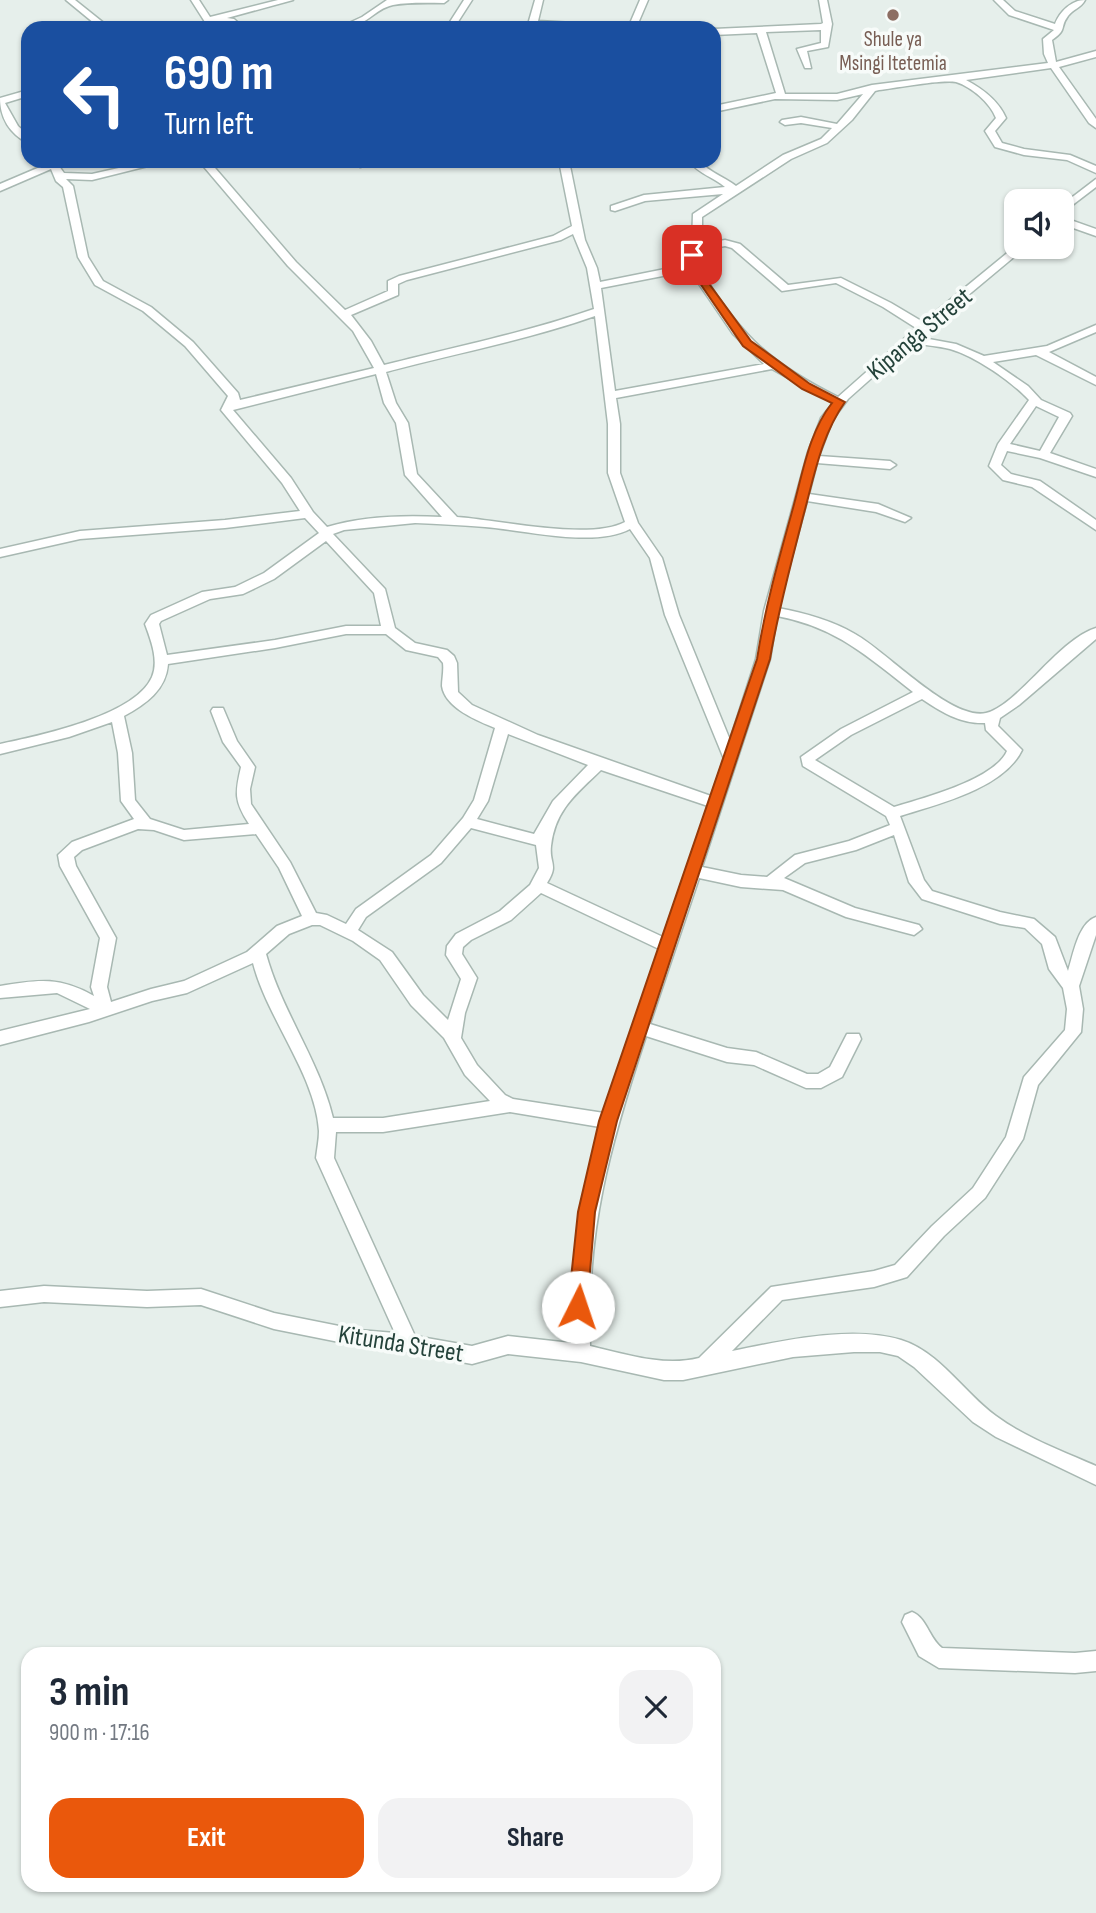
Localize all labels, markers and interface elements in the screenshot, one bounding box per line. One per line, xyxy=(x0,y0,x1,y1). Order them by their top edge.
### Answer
marker: Shule ya Msingi Itetemia xyxy=(885,7,901,23)
place label: Shule ya Msingi Itetemia xyxy=(839,27,947,76)
text: 690 m xyxy=(164,45,274,104)
icon: left xyxy=(49,49,140,140)
text: Turn left xyxy=(164,105,254,144)
map controls xyxy=(1004,189,1074,259)
button: sound xyxy=(1004,189,1074,259)
pin xyxy=(662,225,722,285)
icon: arrive xyxy=(673,236,711,274)
street label: Kipanga Street xyxy=(861,281,979,387)
position arrow xyxy=(541,1270,615,1344)
street label: Kitunda Street xyxy=(336,1319,466,1370)
text: 3 min xyxy=(49,1667,129,1718)
button: close xyxy=(619,1670,693,1744)
text: 900 m · 17:16 xyxy=(49,1719,150,1747)
button: Exit xyxy=(49,1798,364,1878)
button: Share xyxy=(378,1798,693,1878)

